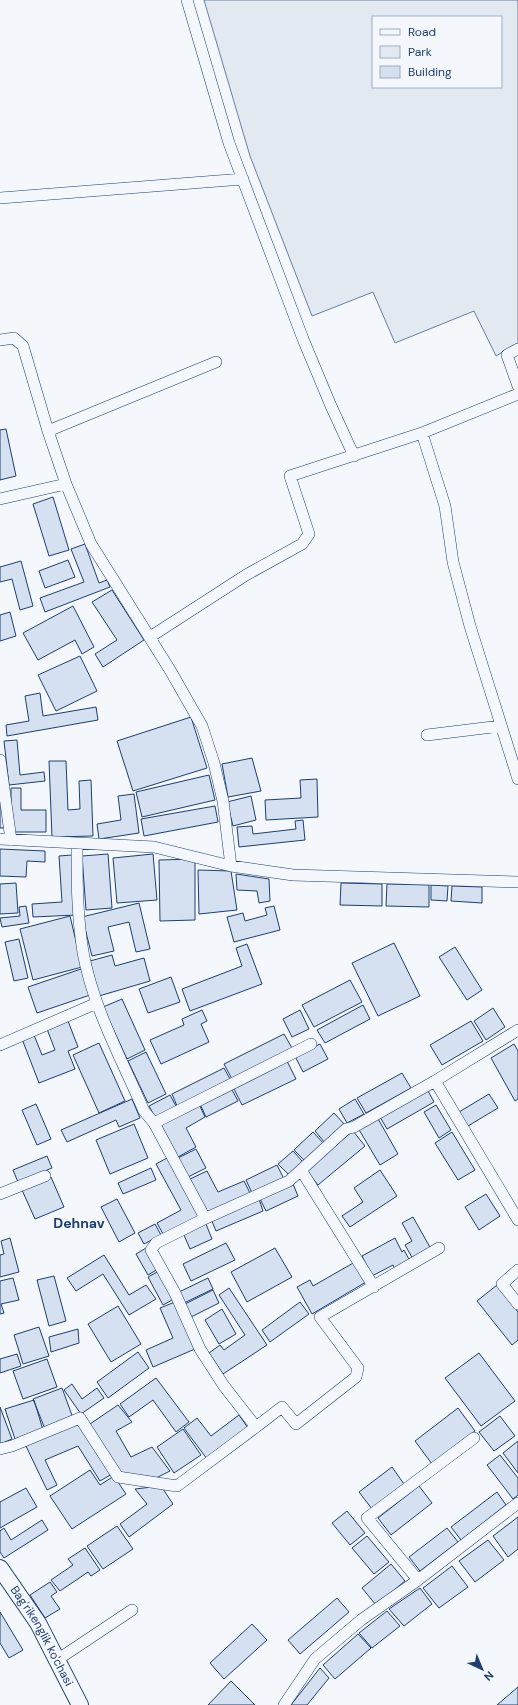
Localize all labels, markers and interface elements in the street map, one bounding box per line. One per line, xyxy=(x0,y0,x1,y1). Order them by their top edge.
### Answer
legend xyxy=(372,16,502,88)
text: Road xyxy=(408,24,436,40)
text: Park xyxy=(408,44,432,60)
text: Building xyxy=(408,64,452,80)
district label: Dehnav xyxy=(53,1214,105,1232)
street label: Bag'rikenglik ko'chasi xyxy=(7,1583,77,1689)
north arrow xyxy=(462,1649,502,1689)
text: N xyxy=(481,1668,497,1684)

